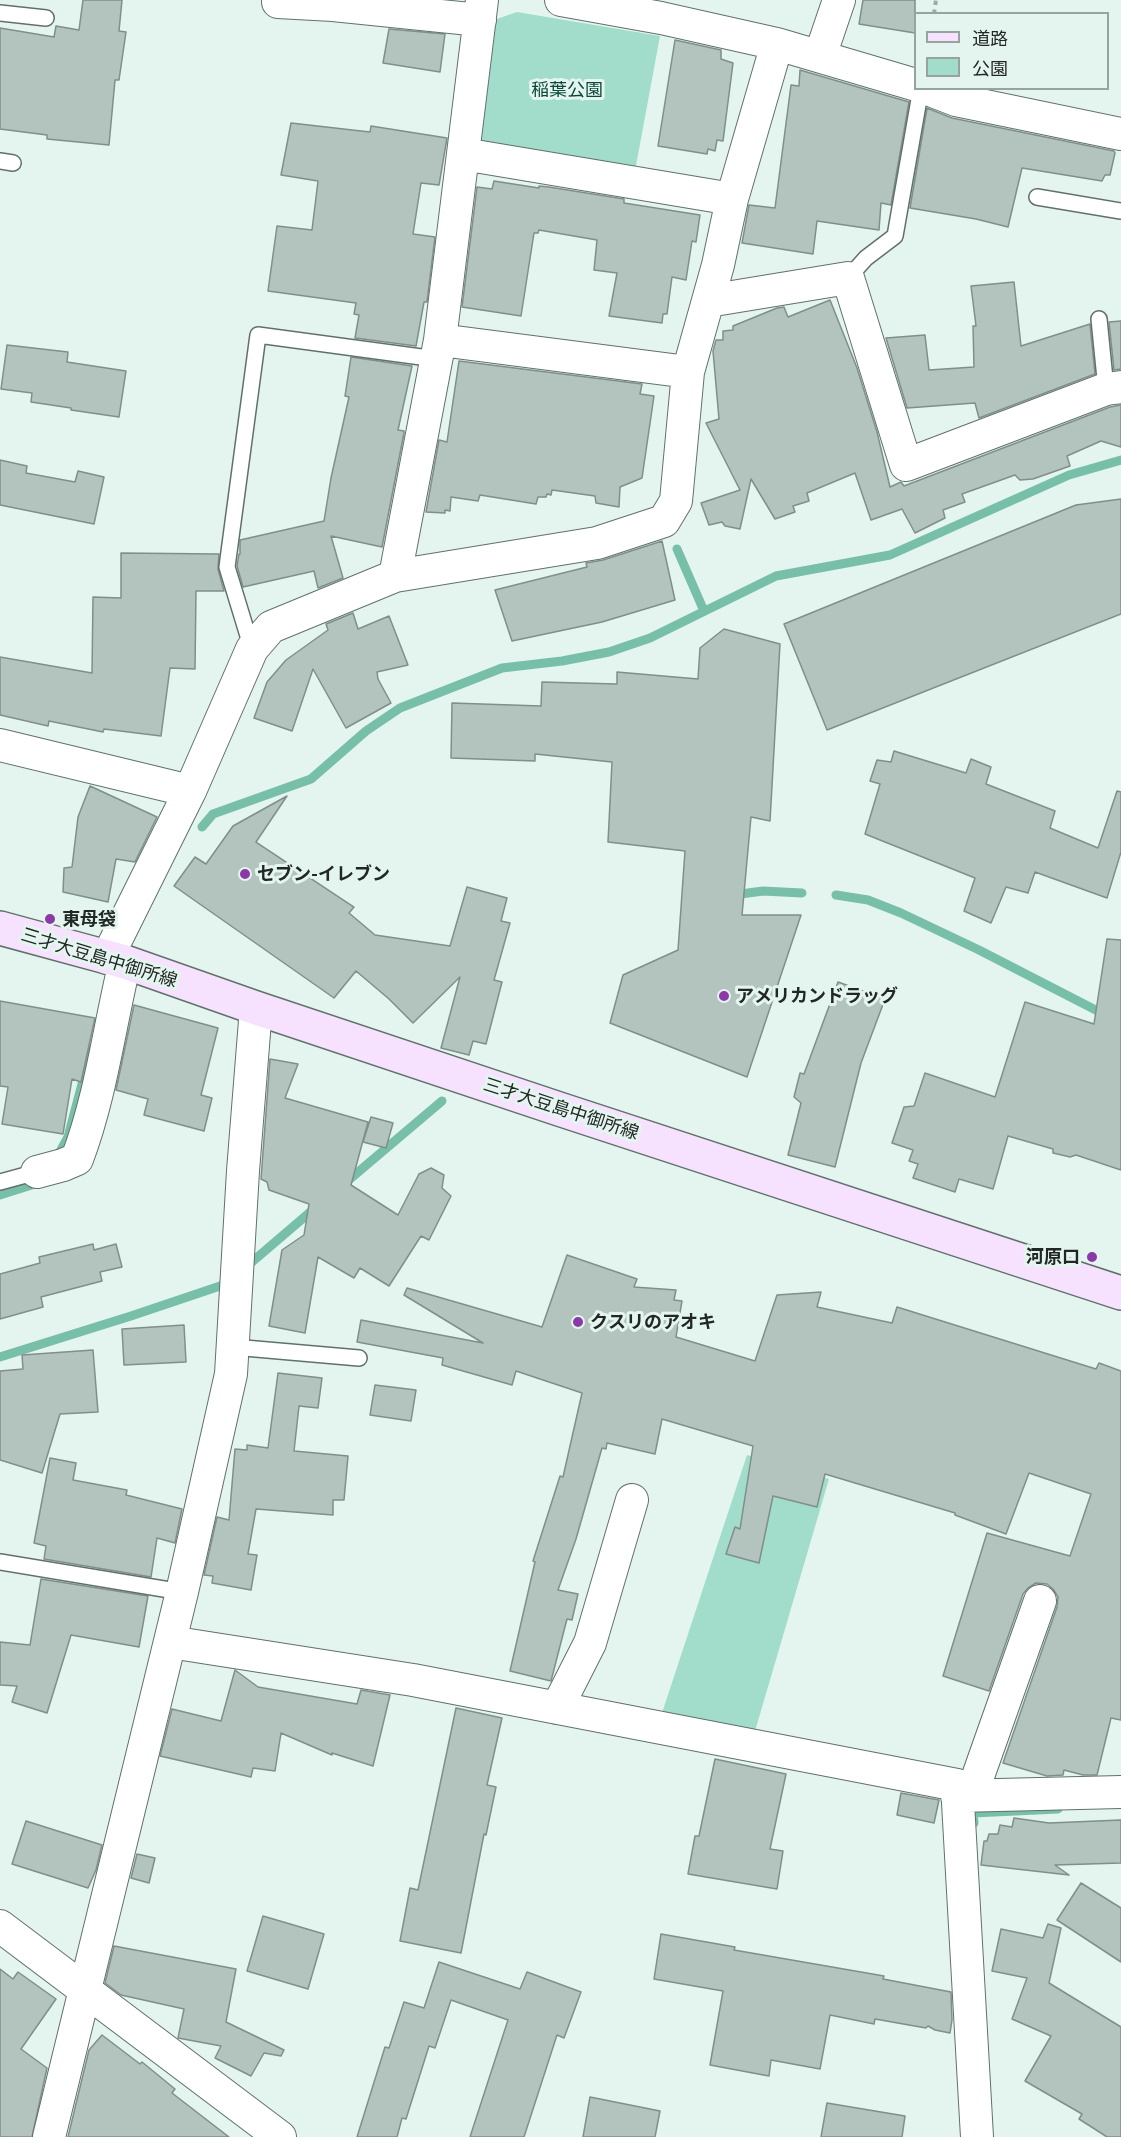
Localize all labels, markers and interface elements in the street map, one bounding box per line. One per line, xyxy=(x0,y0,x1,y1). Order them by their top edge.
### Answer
legend xyxy=(914,12,1109,90)
text: 道路 xyxy=(972,28,1008,49)
text: 公園 xyxy=(972,58,1008,79)
park label: 稲葉公園 xyxy=(531,79,603,101)
place label: セブン-イレブン xyxy=(257,863,390,885)
marker: セブン-イレブン xyxy=(238,867,252,881)
place label: 東母袋 xyxy=(62,908,116,930)
marker: 東母袋 xyxy=(43,912,57,926)
street label: 三才大豆島中御所線 xyxy=(18,924,180,992)
place label: アメリカンドラッグ xyxy=(736,985,898,1007)
marker: アメリカンドラッグ xyxy=(717,989,731,1003)
street label: 三才大豆島中御所線 xyxy=(481,1074,641,1144)
place label: 河原口 xyxy=(1026,1246,1080,1268)
marker: 河原口 xyxy=(1085,1250,1099,1264)
place label: クスリのアオキ xyxy=(590,1311,716,1333)
marker: クスリのアオキ xyxy=(571,1315,585,1329)

